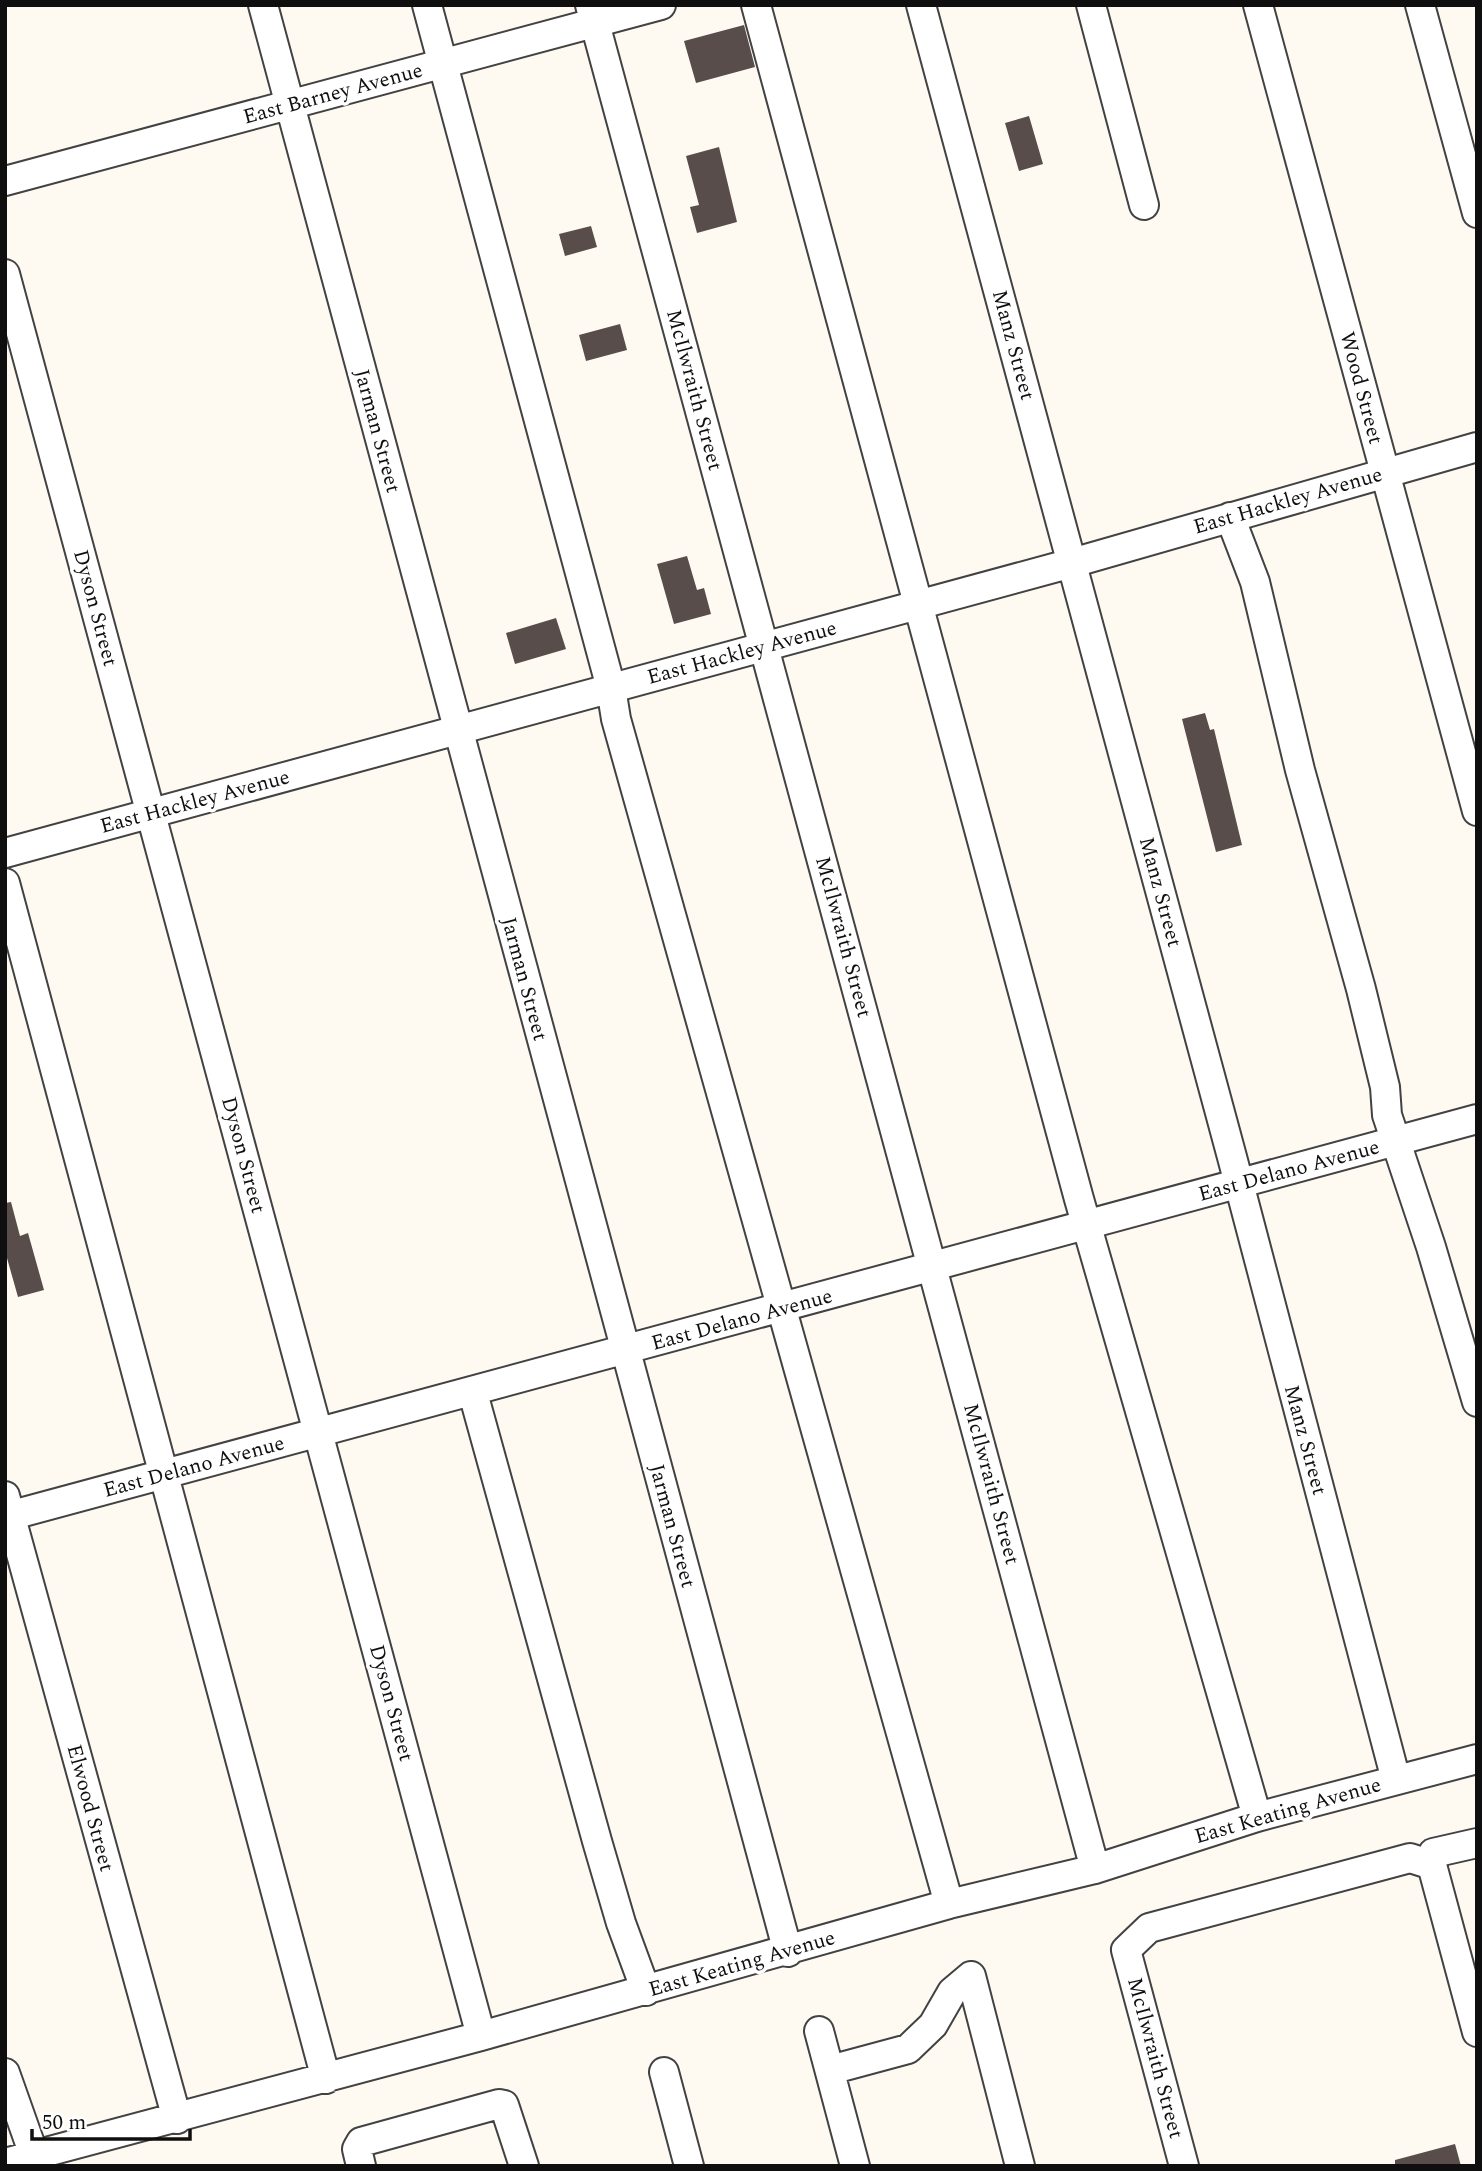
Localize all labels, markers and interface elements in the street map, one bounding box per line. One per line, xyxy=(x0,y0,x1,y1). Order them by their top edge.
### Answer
street label: East Barney Avenue xyxy=(240,55,426,133)
street label: Manz Street xyxy=(983,286,1043,404)
street label: McIlwraith Street xyxy=(657,306,731,474)
street label: Wood Street xyxy=(1331,328,1391,448)
street label: Jarman Street xyxy=(345,366,409,496)
street label: East Hackley Avenue xyxy=(1190,459,1386,543)
street label: Dyson Street xyxy=(64,546,126,670)
street label: East Hackley Avenue xyxy=(644,612,840,694)
street label: East Hackley Avenue xyxy=(97,761,293,843)
street label: Manz Street xyxy=(1130,833,1190,951)
street label: McIlwraith Street xyxy=(806,853,880,1021)
street label: Jarman Street xyxy=(492,914,556,1044)
street label: Dyson Street xyxy=(212,1093,274,1217)
street label: East Delano Avenue xyxy=(1195,1131,1383,1211)
street label: East Delano Avenue xyxy=(648,1280,836,1360)
street label: Manz Street xyxy=(1275,1381,1335,1499)
street label: McIlwraith Street xyxy=(954,1400,1028,1568)
street label: East Delano Avenue xyxy=(100,1427,288,1507)
street label: Jarman Street xyxy=(640,1461,704,1591)
street label: Dyson Street xyxy=(360,1641,422,1765)
street label: Elwood Street xyxy=(58,1741,122,1875)
street label: East Keating Avenue xyxy=(1191,1769,1385,1853)
street label: East Keating Avenue xyxy=(645,1922,839,2006)
street label: McIlwraith Street xyxy=(1118,1974,1192,2142)
scale bar xyxy=(32,2098,189,2142)
text: 50 m xyxy=(42,2107,86,2139)

